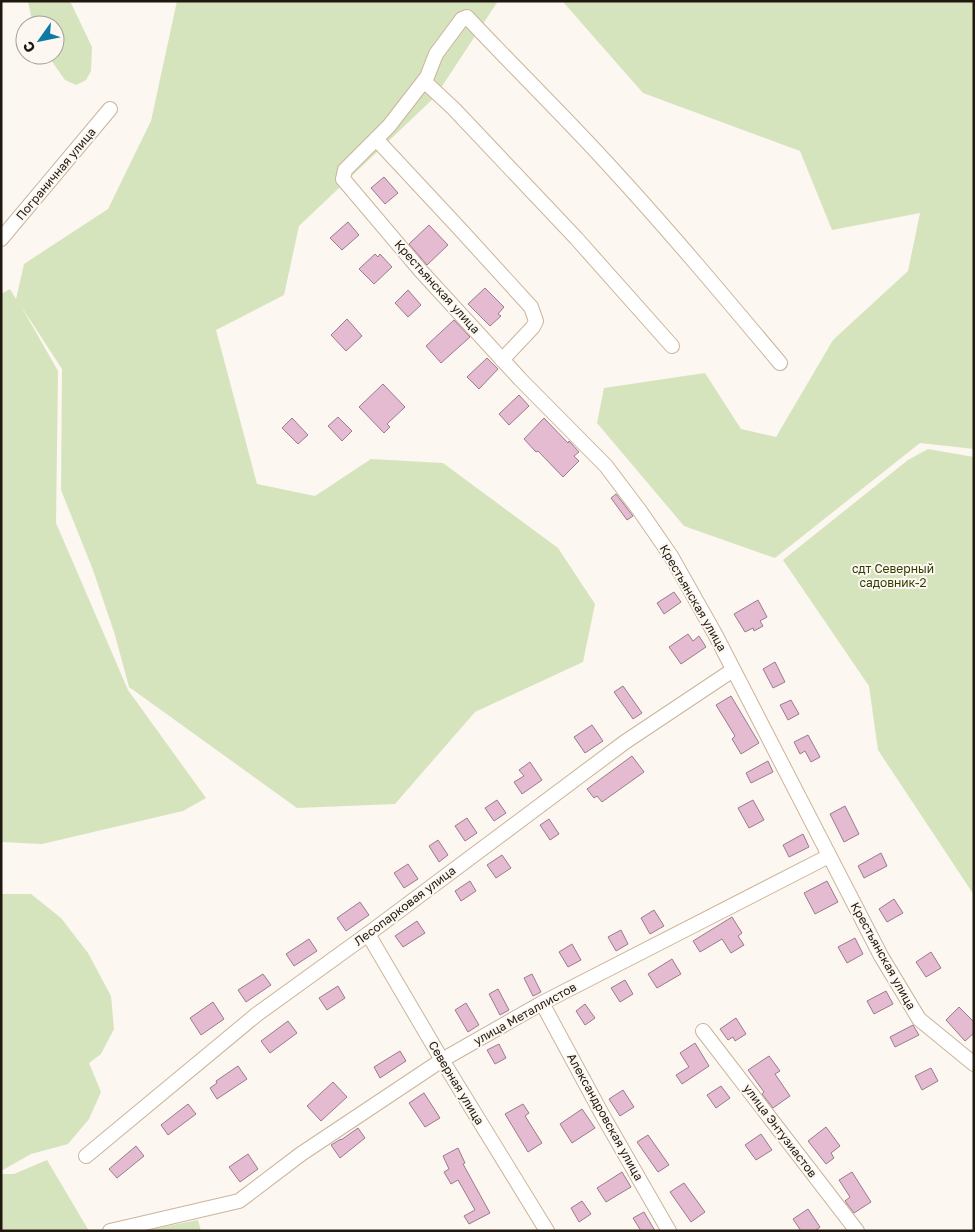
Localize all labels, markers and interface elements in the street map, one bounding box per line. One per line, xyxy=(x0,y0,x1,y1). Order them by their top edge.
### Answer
north arrow xyxy=(15,15,65,65)
text: С xyxy=(19,39,39,56)
street label: Пограничная улица xyxy=(12,124,99,223)
street label: Крестьянская улица xyxy=(391,237,483,337)
street label: Крестьянская улица xyxy=(657,542,730,654)
park label: сдт Северный садовник-2 xyxy=(852,561,934,590)
street label: Лесопарковая улица xyxy=(351,863,458,949)
street label: Крестьянская улица xyxy=(848,899,919,1012)
street label: улица Металлистов xyxy=(471,979,579,1048)
street label: Северная улица xyxy=(425,1038,487,1127)
street label: Александровская улица xyxy=(564,1050,647,1183)
street label: улица Энтузиастов xyxy=(740,1081,820,1180)

